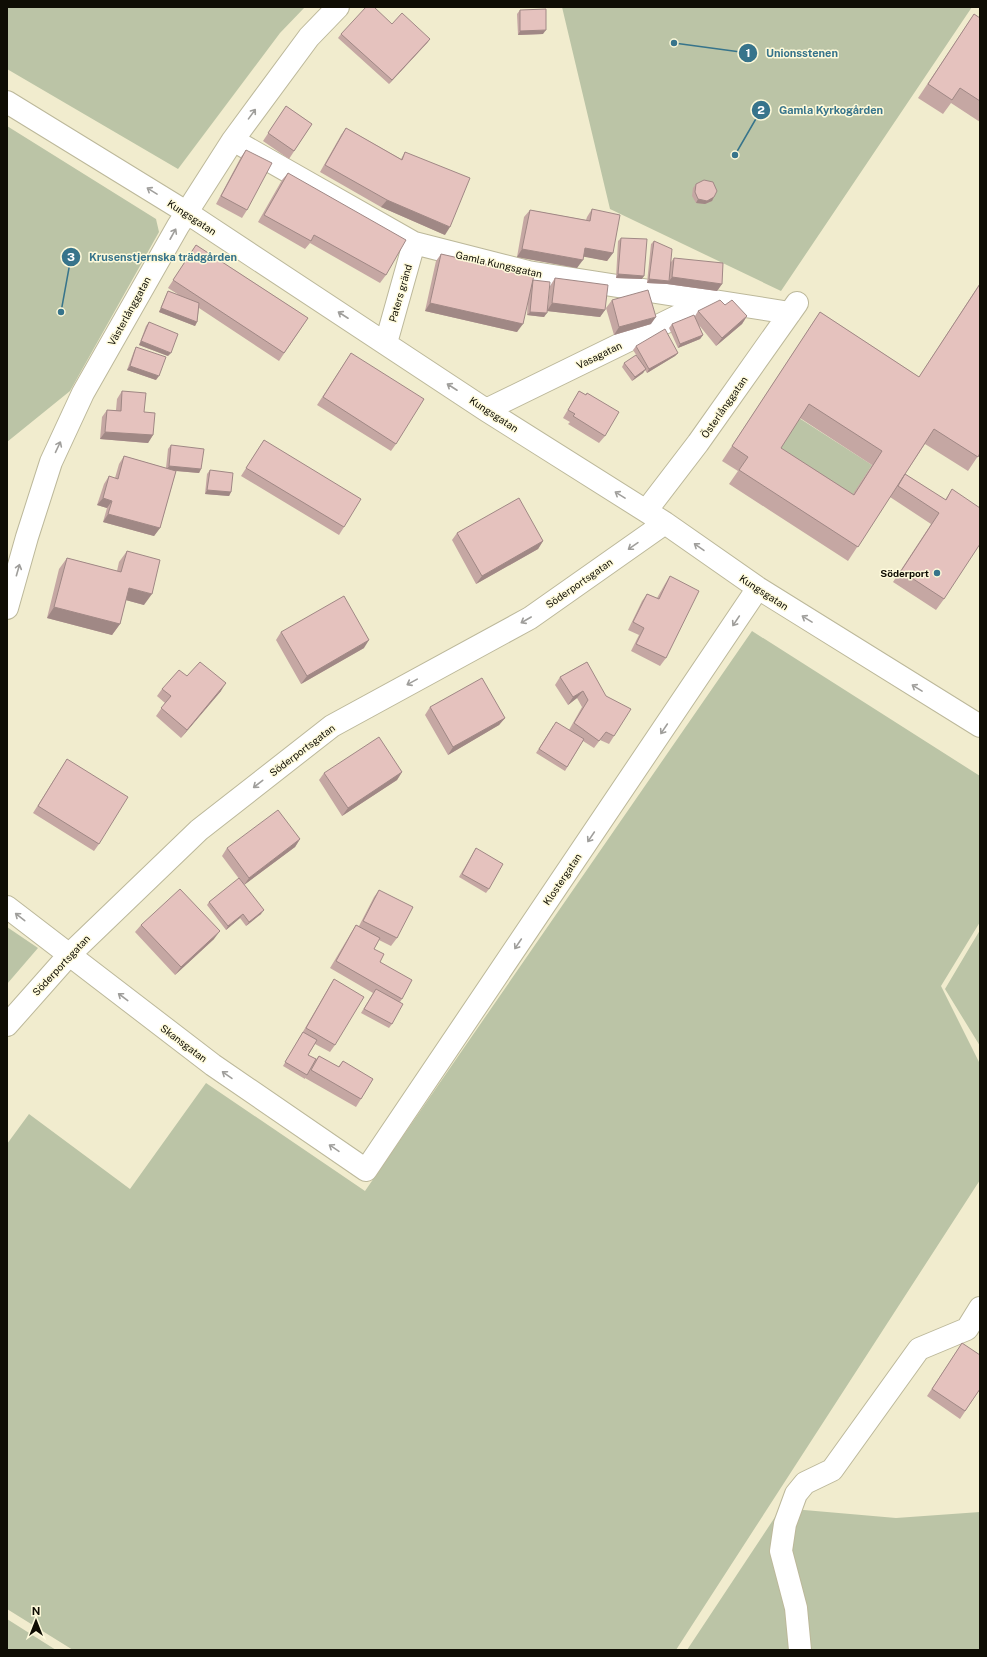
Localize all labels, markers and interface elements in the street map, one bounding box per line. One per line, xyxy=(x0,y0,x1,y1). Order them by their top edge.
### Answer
callout: Unionsstenen xyxy=(738,42,846,65)
text: 1 xyxy=(745,46,751,60)
text: Unionsstenen xyxy=(766,47,838,59)
callout: Gamla Kyrkogården xyxy=(751,99,891,122)
text: 2 xyxy=(757,103,765,117)
text: Gamla Kyrkogården xyxy=(779,104,883,116)
one-way arrow xyxy=(248,109,256,120)
one-way arrow xyxy=(146,187,158,195)
street label: Kungsgatan xyxy=(165,197,219,237)
one-way arrow xyxy=(169,228,177,240)
callout: Krusenstjernska trädgården xyxy=(61,246,245,269)
street label: Gamla Kungsgatan xyxy=(455,248,544,280)
text: 3 xyxy=(67,250,75,264)
text: Krusenstjernska trädgården xyxy=(89,251,237,263)
street label: Paters gränd xyxy=(386,263,414,323)
street label: Västerlånggatan xyxy=(105,274,153,348)
one-way arrow xyxy=(337,311,349,319)
street label: Vasagatan xyxy=(574,339,624,371)
street label: Österlånggatan xyxy=(698,374,750,440)
one-way arrow xyxy=(447,383,458,391)
street label: Kungsgatan xyxy=(467,394,521,434)
one-way arrow xyxy=(55,441,62,453)
one-way arrow xyxy=(615,491,626,499)
one-way arrow xyxy=(628,542,639,550)
one-way arrow xyxy=(693,543,704,551)
street label: Söderportsgatan xyxy=(543,555,615,610)
one-way arrow xyxy=(14,564,22,577)
place label: Söderport xyxy=(880,567,929,579)
marker: Söderport xyxy=(932,568,942,578)
street label: Kungsgatan xyxy=(737,572,791,612)
one-way arrow xyxy=(732,615,740,626)
one-way arrow xyxy=(802,615,813,623)
one-way arrow xyxy=(520,616,532,624)
one-way arrow xyxy=(407,679,419,687)
one-way arrow xyxy=(911,683,923,691)
street label: Söderportsgatan xyxy=(267,721,337,778)
one-way arrow xyxy=(660,723,668,734)
one-way arrow xyxy=(252,780,263,789)
one-way arrow xyxy=(587,831,595,842)
street label: Klostergatan xyxy=(540,851,584,907)
one-way arrow xyxy=(15,913,26,922)
street label: Söderportsgatan xyxy=(30,932,92,998)
one-way arrow xyxy=(514,939,523,950)
one-way arrow xyxy=(118,992,129,1001)
street label: Skansgatan xyxy=(158,1022,210,1064)
one-way arrow xyxy=(222,1071,233,1079)
one-way arrow xyxy=(329,1144,340,1152)
north arrow xyxy=(16,1601,56,1641)
text: N xyxy=(32,1605,40,1617)

